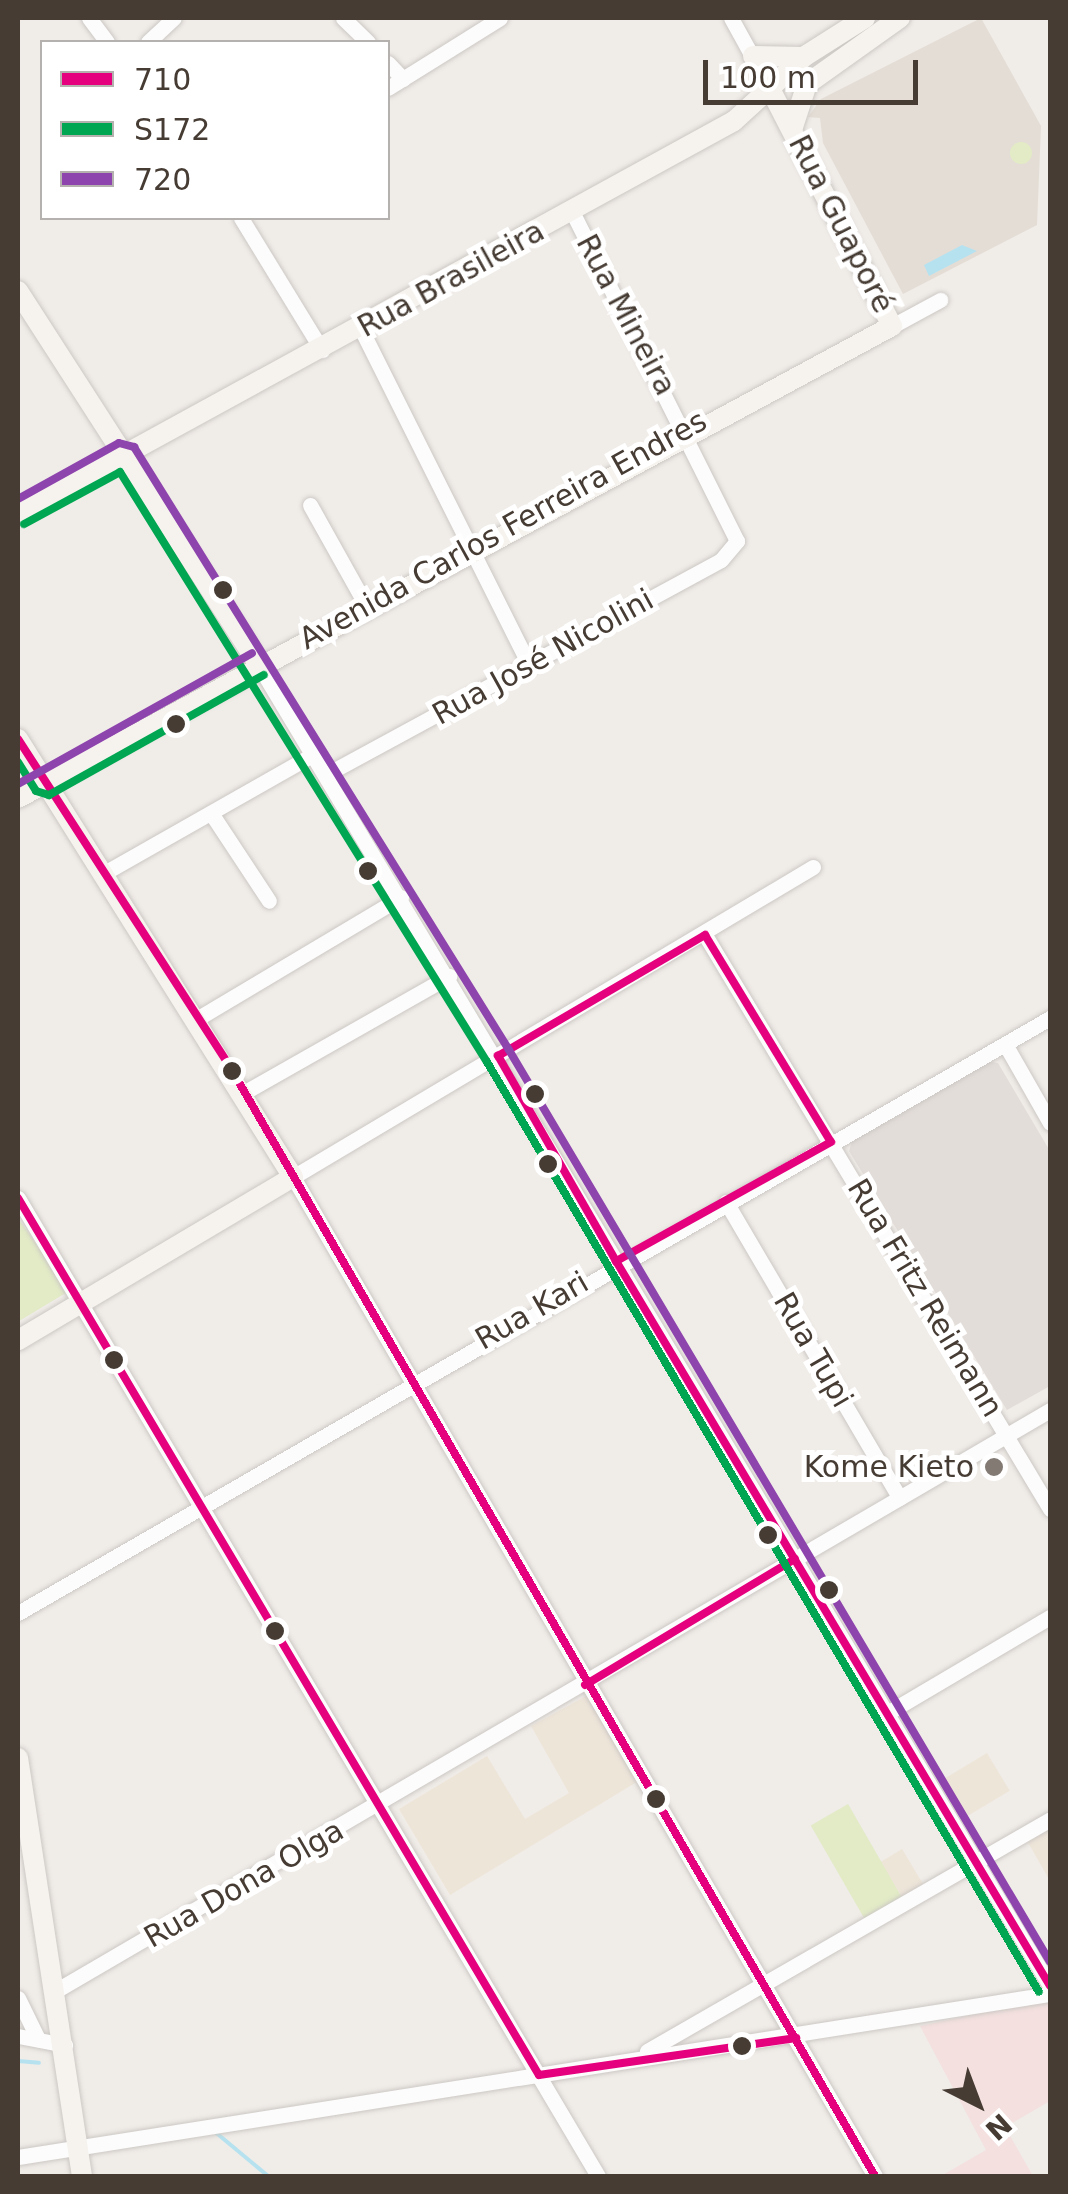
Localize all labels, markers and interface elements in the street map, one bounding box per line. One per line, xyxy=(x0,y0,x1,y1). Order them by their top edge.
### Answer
legend xyxy=(40,40,390,220)
scale bar xyxy=(708,40,923,102)
text: 100 m xyxy=(720,60,816,95)
text: 710 xyxy=(134,62,191,97)
text: S172 xyxy=(134,112,210,147)
street label: Rua Guaporé xyxy=(781,129,901,319)
text: 720 xyxy=(134,162,191,197)
street label: Rua Brasileira xyxy=(352,213,550,345)
street label: Rua Mineira xyxy=(569,228,683,402)
street label: Avenida Carlos Ferreira Endres xyxy=(293,403,713,657)
unlabelled marker xyxy=(213,580,233,600)
street label: Rua José Nicolini xyxy=(426,581,660,733)
unlabelled marker xyxy=(166,714,186,734)
unlabelled marker xyxy=(358,861,378,881)
unlabelled marker xyxy=(222,1061,242,1081)
unlabelled marker xyxy=(525,1084,545,1104)
unlabelled marker xyxy=(538,1154,558,1174)
street label: Rua Fritz Reimann xyxy=(840,1173,1010,1423)
street label: Rua Kari xyxy=(469,1264,595,1358)
street label: Rua Tupi xyxy=(766,1286,860,1414)
unlabelled marker xyxy=(104,1350,124,1370)
place label: Kome Kieto xyxy=(804,1449,974,1485)
marker: Kome Kieto xyxy=(983,1456,1005,1478)
unlabelled marker xyxy=(758,1525,778,1545)
unlabelled marker xyxy=(819,1580,839,1600)
unlabelled marker xyxy=(265,1621,285,1641)
unlabelled marker xyxy=(646,1789,666,1809)
street label: Rua Dona Olga xyxy=(138,1812,350,1956)
unlabelled marker xyxy=(732,2036,752,2056)
north arrow xyxy=(928,2054,1028,2154)
text: N xyxy=(979,2107,1018,2147)

